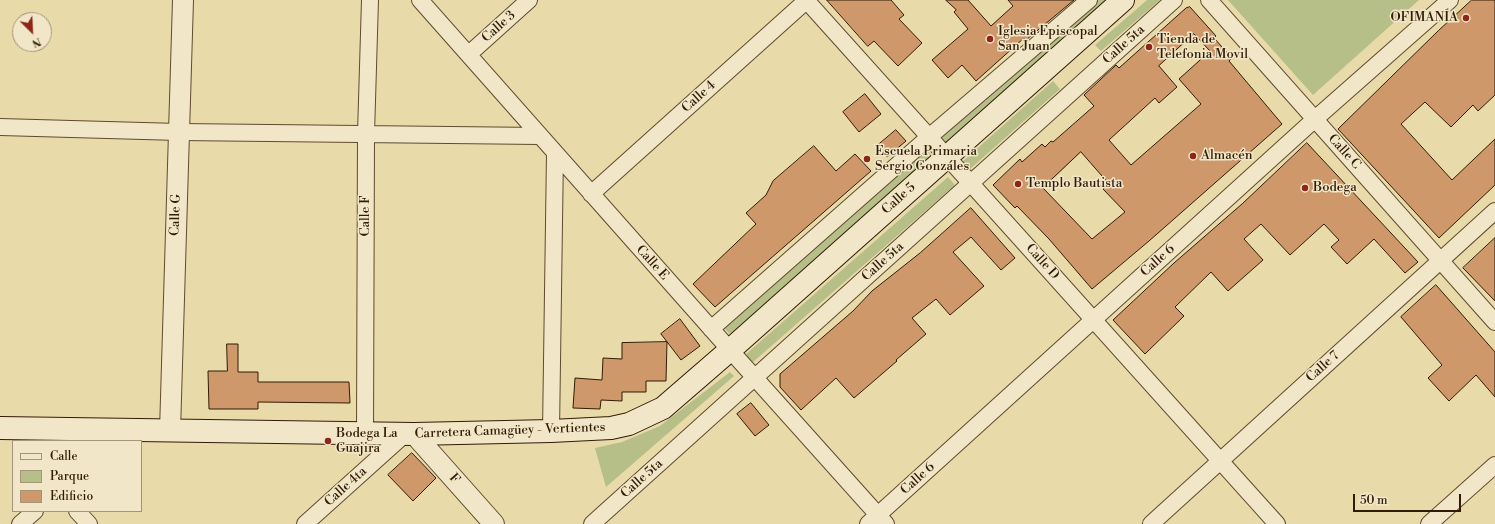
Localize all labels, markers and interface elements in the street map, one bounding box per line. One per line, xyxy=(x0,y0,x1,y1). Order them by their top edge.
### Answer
street label: Calle 3 xyxy=(479,8,519,46)
place label: OFIMANÍA xyxy=(1390,10,1458,26)
north arrow xyxy=(12,12,52,52)
marker: OFIMANÍA xyxy=(1461,13,1471,23)
street label: Calle 5ta xyxy=(1100,22,1148,68)
place label: Iglesia Episcopal San Juan xyxy=(998,24,1098,55)
place label: Tienda de Telefonia Movil xyxy=(1157,32,1248,63)
text: N xyxy=(30,34,43,50)
marker: Iglesia Episcopal San Juan xyxy=(985,34,995,44)
marker: Tienda de Telefonia Movil xyxy=(1144,42,1154,52)
street label: Calle 4 xyxy=(679,78,719,116)
street label: Calle C xyxy=(1324,131,1364,173)
place label: Escuela Primaria Sergio Gonzáles xyxy=(875,144,977,175)
place label: Almacén xyxy=(1201,148,1253,164)
marker: Almacén xyxy=(1188,151,1198,161)
marker: Escuela Primaria Sergio Gonzáles xyxy=(862,154,872,164)
place label: Templo Bautista xyxy=(1026,176,1122,192)
marker: Templo Bautista xyxy=(1013,179,1023,189)
street label: Calle 5 xyxy=(879,180,919,218)
place label: Bodega xyxy=(1313,180,1357,196)
marker: Bodega xyxy=(1300,183,1310,193)
street label: Calle G xyxy=(167,194,185,236)
street label: Calle F xyxy=(358,195,374,237)
street label: Calle 5ta xyxy=(859,239,907,285)
street label: Calle D xyxy=(1022,241,1062,283)
street label: Calle E xyxy=(632,242,672,284)
street label: Calle 6 xyxy=(1138,242,1178,280)
street label: Calle 7 xyxy=(1303,348,1343,386)
street label: Carretera Camagüey - Vertientes xyxy=(414,420,606,442)
place label: Bodega La Guajira xyxy=(336,426,398,457)
marker: Bodega La Guajira xyxy=(323,436,333,446)
legend xyxy=(12,440,142,512)
text: Calle xyxy=(50,449,77,464)
street label: Calle 5ta xyxy=(618,456,666,502)
street label: Calle 6 xyxy=(898,460,938,498)
street label: Calle 4ta xyxy=(322,464,370,510)
text: Parque xyxy=(50,469,89,484)
street label: F xyxy=(445,471,463,487)
scale bar xyxy=(1355,486,1463,512)
text: Edificio xyxy=(50,489,93,504)
text: 50 m xyxy=(1360,493,1388,508)

